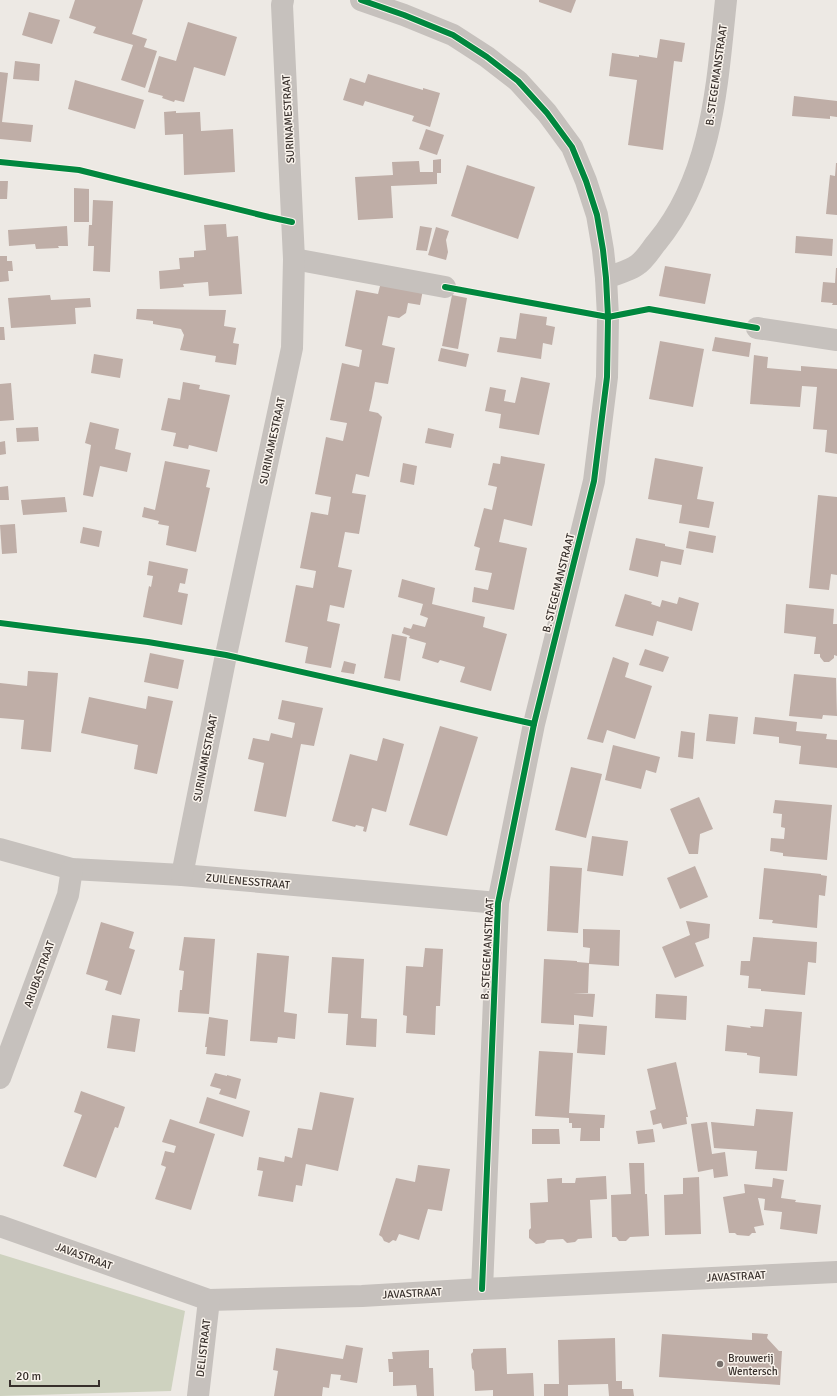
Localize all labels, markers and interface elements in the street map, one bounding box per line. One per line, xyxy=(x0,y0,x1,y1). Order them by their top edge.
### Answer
street label: B. STEGEMANSTRAAT xyxy=(703,23,730,126)
street label: SURINAMESTRAAT xyxy=(280,74,297,164)
street label: SURINAMESTRAAT xyxy=(257,396,288,486)
street label: B. STEGEMANSTRAAT xyxy=(540,532,577,634)
street label: SURINAMESTRAAT xyxy=(191,713,220,803)
street label: ZUILENESSTRAAT xyxy=(205,871,291,892)
street label: B. STEGEMANSTRAAT xyxy=(478,897,497,1000)
street label: ARUBASTRAAT xyxy=(21,939,58,1009)
street label: JAVASTRAAT xyxy=(54,1240,115,1273)
street label: JAVASTRAAT xyxy=(706,1268,767,1285)
street label: JAVASTRAAT xyxy=(382,1285,443,1302)
street label: DELISTRAAT xyxy=(193,1318,214,1378)
place label: Brouwerij Wentersch xyxy=(728,1352,778,1378)
marker: Brouwerij Wentersch xyxy=(715,1359,725,1369)
scale bar xyxy=(10,1362,99,1388)
text: 20 m xyxy=(16,1369,41,1384)

